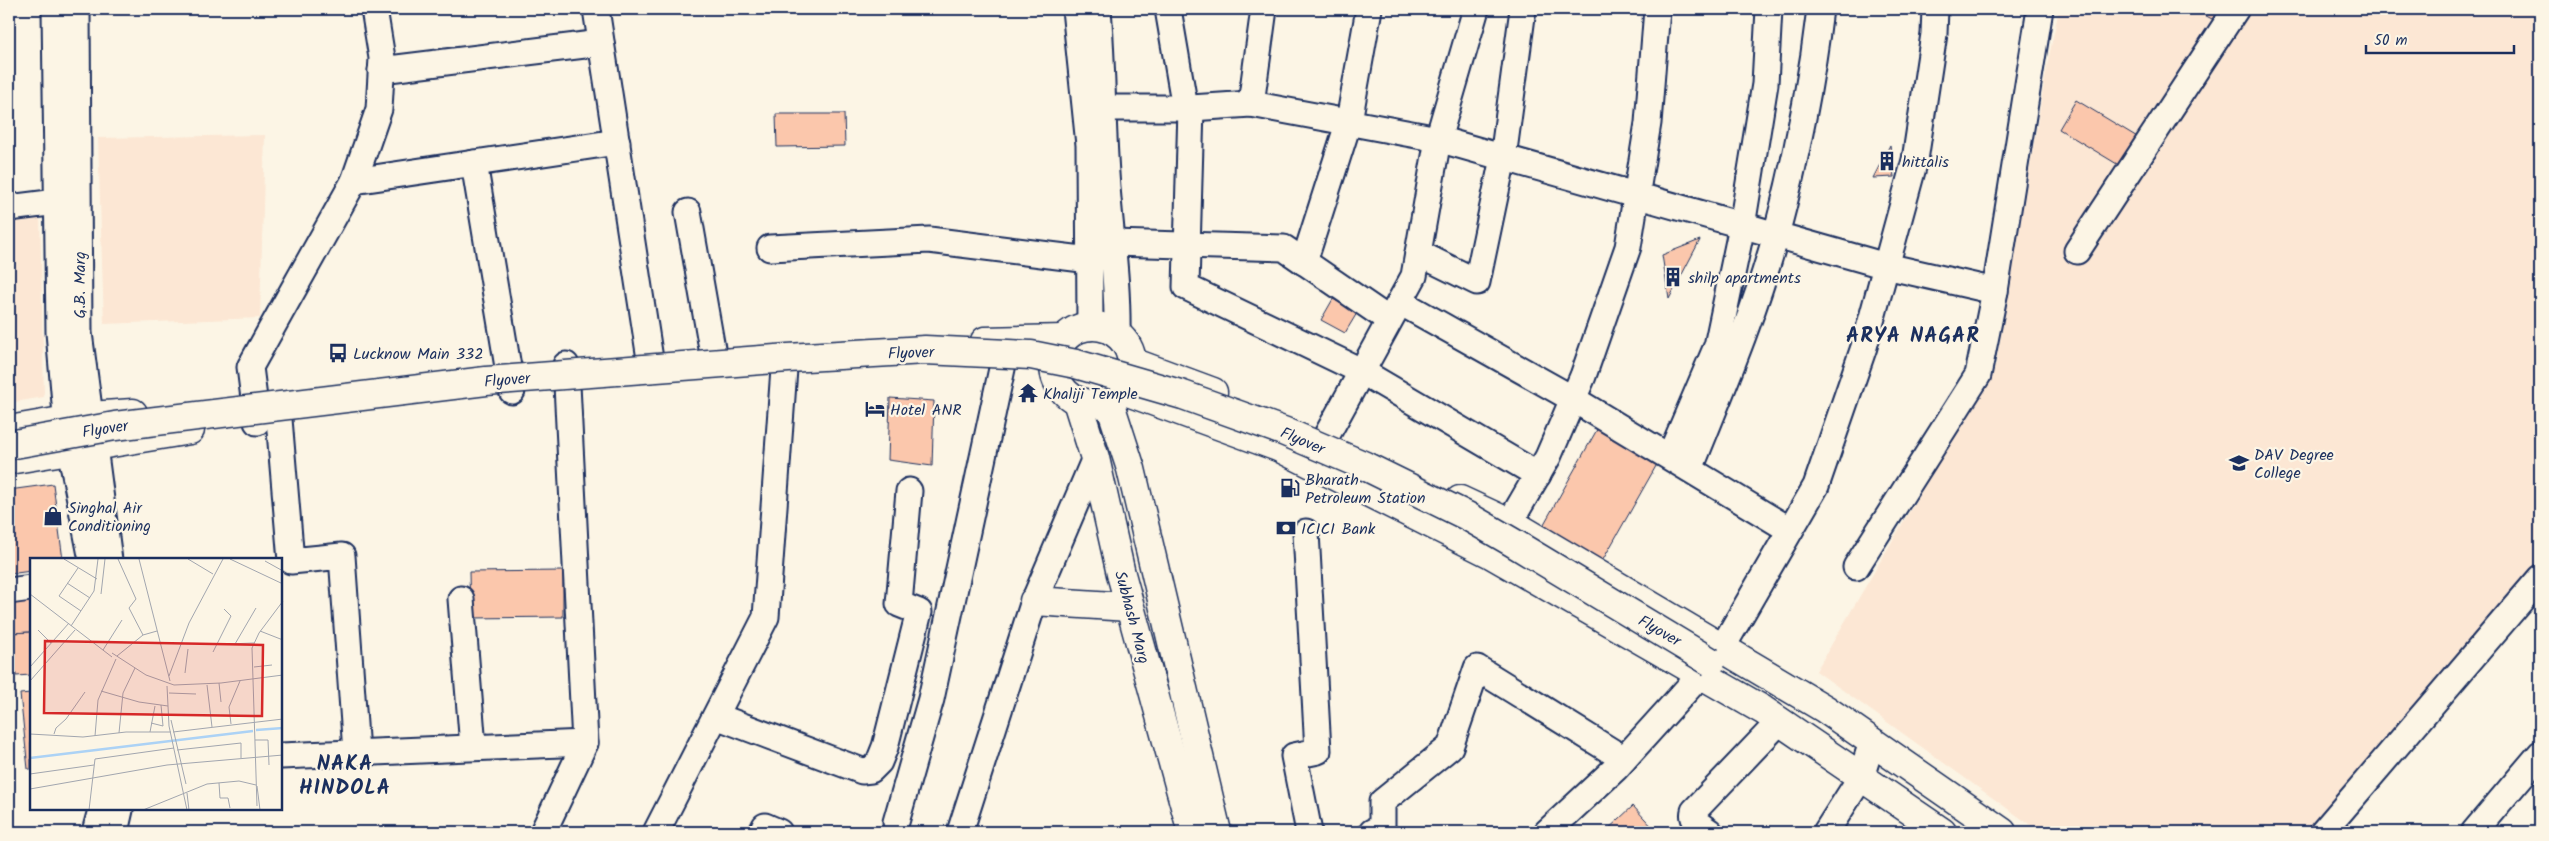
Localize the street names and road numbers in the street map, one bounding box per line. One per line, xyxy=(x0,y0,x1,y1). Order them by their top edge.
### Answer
street label: G.B. Marg xyxy=(68,252,93,319)
street label: Flyover xyxy=(887,340,936,367)
street label: Flyover xyxy=(483,366,533,395)
street label: Flyover xyxy=(80,413,132,445)
street label: Flyover xyxy=(1276,421,1330,463)
street label: Subhash Marg xyxy=(1107,568,1156,667)
street label: Flyover xyxy=(1633,609,1687,655)

